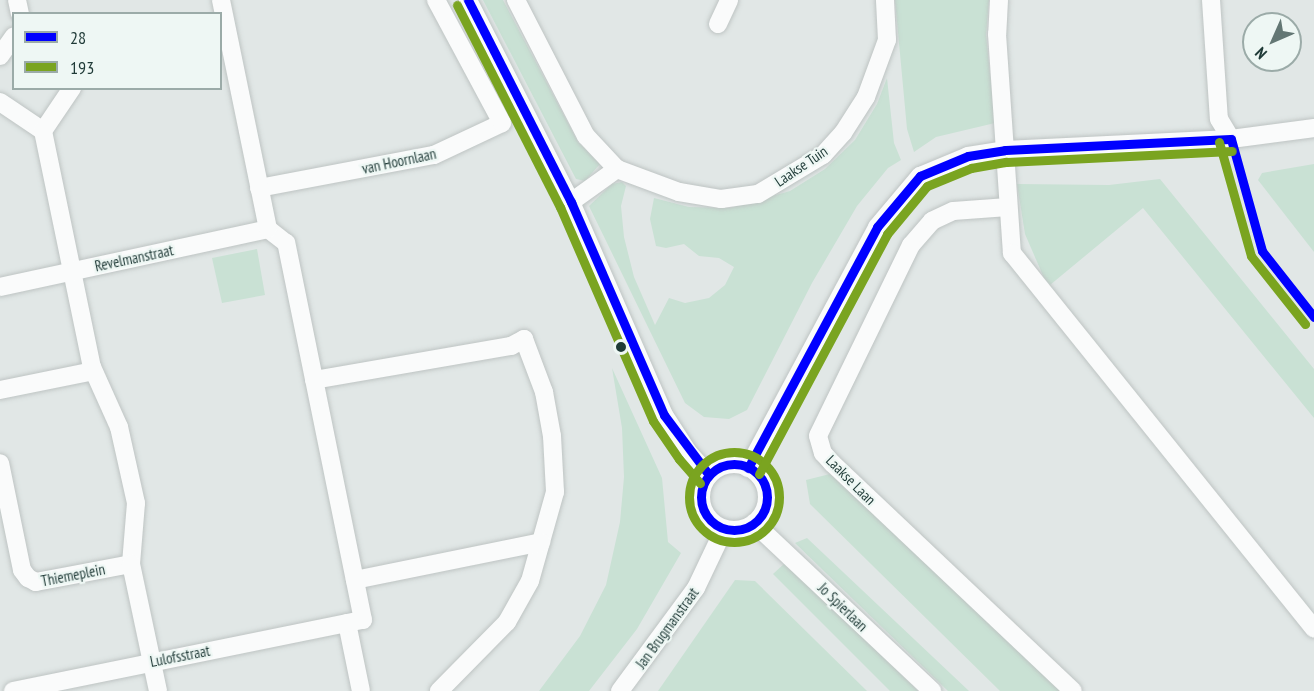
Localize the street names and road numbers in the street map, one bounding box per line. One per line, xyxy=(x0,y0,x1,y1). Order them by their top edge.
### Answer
street label: Laakse Tuin xyxy=(771,142,831,190)
street label: van Hoornlaan xyxy=(360,144,438,178)
street label: Revelmanstraat xyxy=(93,241,175,275)
street label: Laakse Laan xyxy=(822,451,880,509)
street label: Thiemeplein xyxy=(39,560,107,590)
street label: Jo Spierlaan xyxy=(814,579,872,635)
street label: Jan Brugmanstraat xyxy=(632,584,702,672)
street label: Lulofsstraat xyxy=(148,641,212,671)

